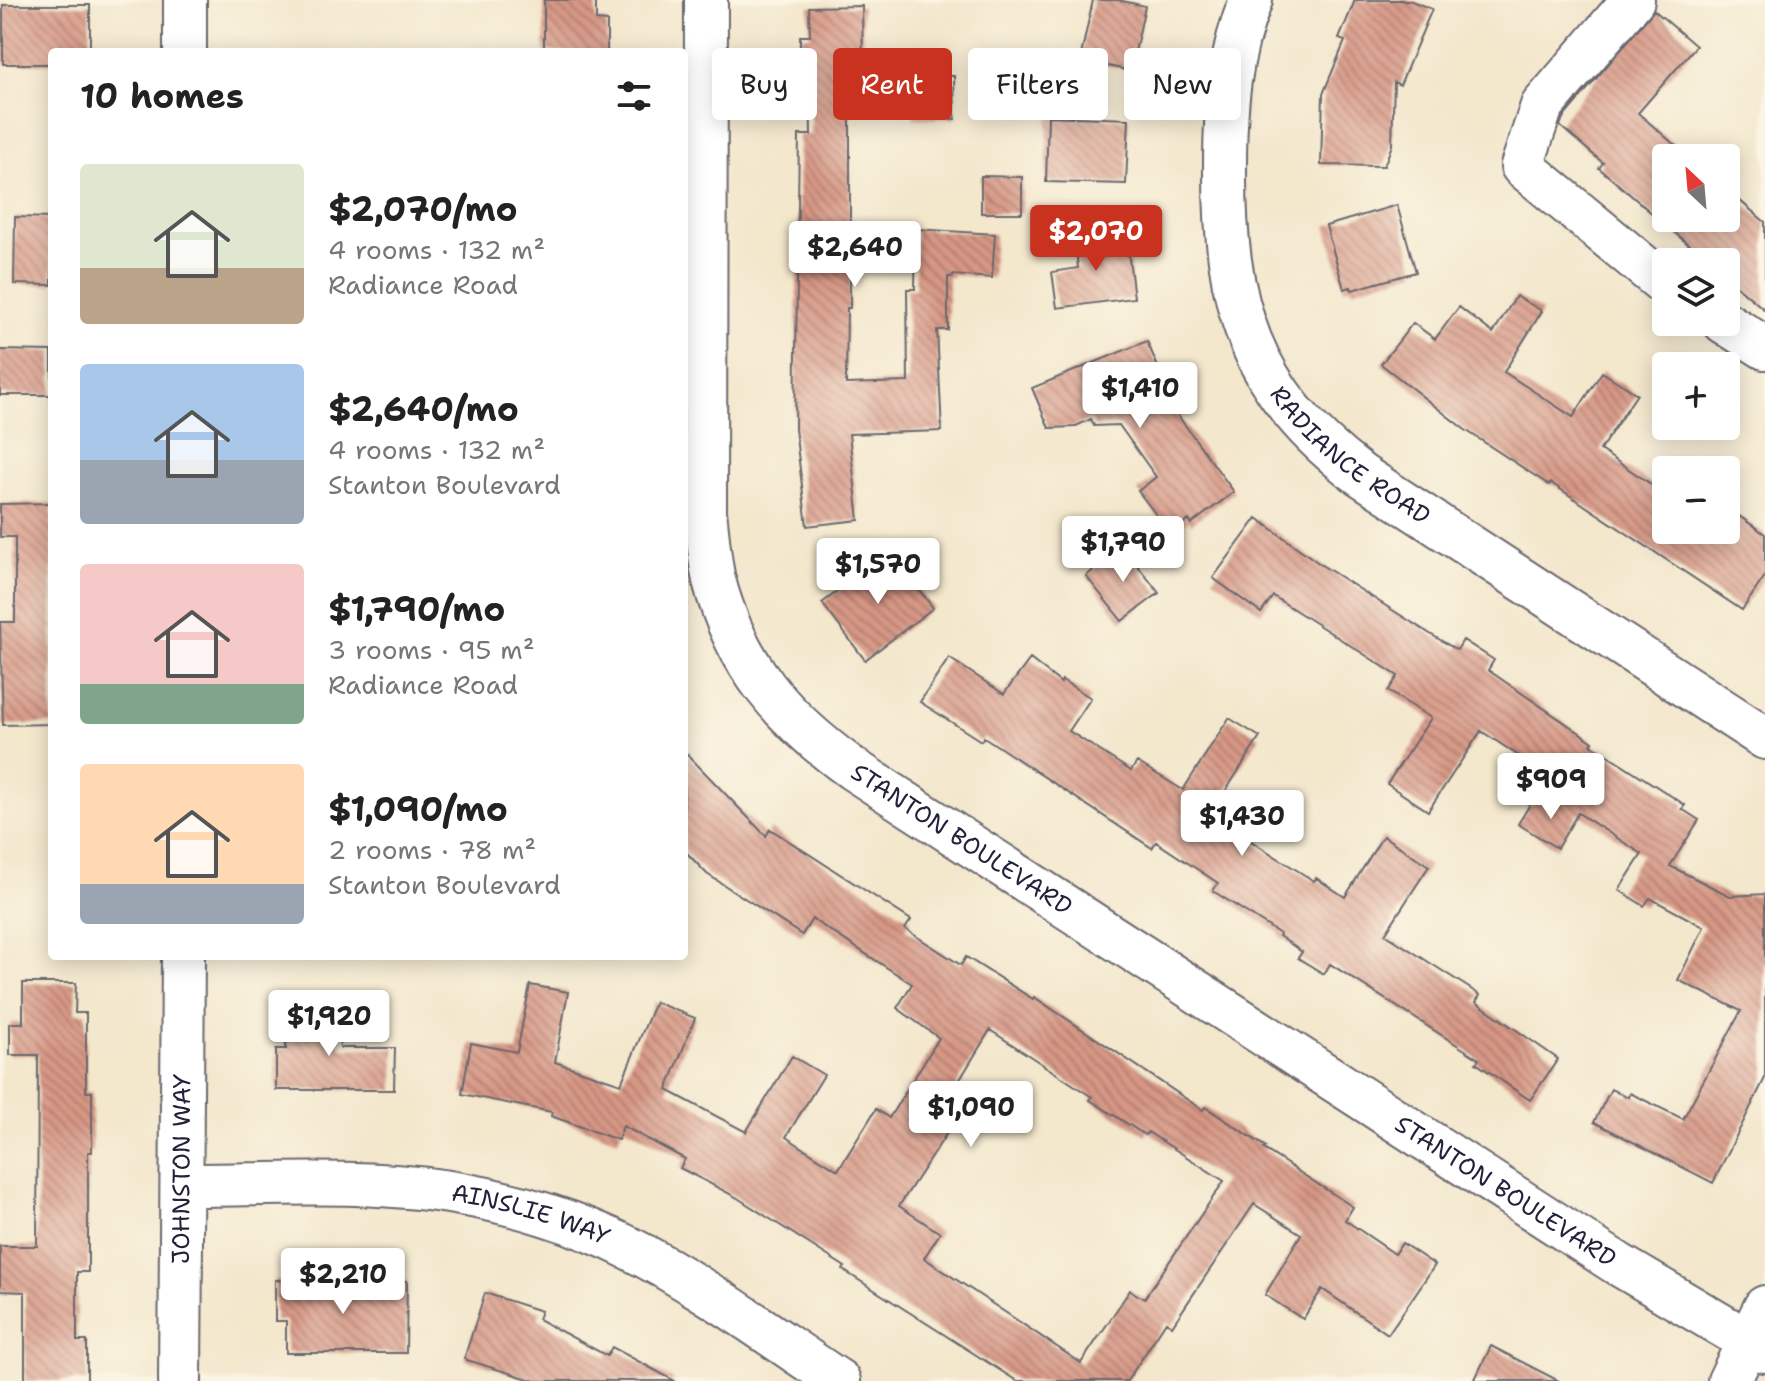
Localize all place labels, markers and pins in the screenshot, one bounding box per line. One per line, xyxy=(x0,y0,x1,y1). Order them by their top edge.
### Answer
pin: $2,070 xyxy=(1031,205,1161,273)
pin: $2,640 xyxy=(790,221,920,289)
pin: $1,410 xyxy=(1075,362,1205,430)
pin: $1,790 xyxy=(1058,516,1188,584)
pin: $1,570 xyxy=(813,538,943,606)
pin: $909 xyxy=(1504,753,1598,821)
pin: $1,430 xyxy=(1177,790,1307,858)
pin: $1,920 xyxy=(264,990,394,1058)
pin: $1,090 xyxy=(906,1081,1036,1149)
pin: $2,210 xyxy=(278,1248,408,1316)

